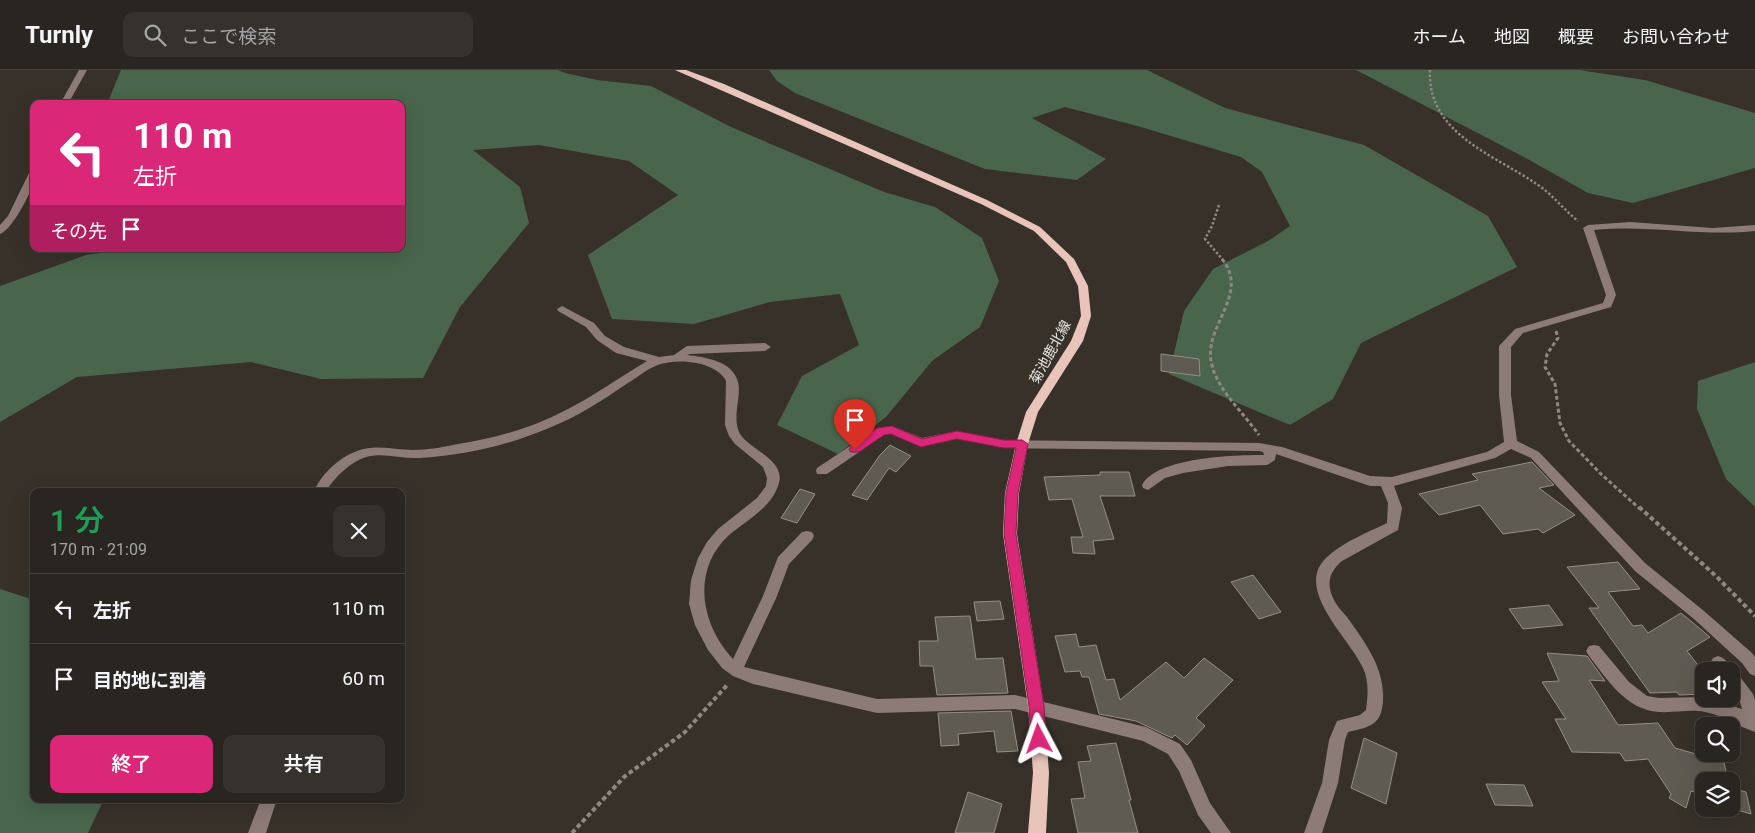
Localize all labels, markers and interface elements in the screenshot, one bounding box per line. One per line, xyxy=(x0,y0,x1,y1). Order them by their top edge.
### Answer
search box xyxy=(123,12,473,57)
text: Turnly xyxy=(25,21,93,49)
icon: search xyxy=(141,21,169,49)
text: ここで検索 xyxy=(181,25,276,48)
text: ホーム xyxy=(1413,26,1466,47)
text: 地図 xyxy=(1494,26,1530,47)
text: 概要 xyxy=(1558,26,1594,47)
text: お問い合わせ xyxy=(1622,26,1730,47)
text: 110 m xyxy=(133,116,232,157)
icon: left xyxy=(50,120,115,185)
text: 左折 xyxy=(133,164,177,189)
icon: arrive xyxy=(117,215,145,243)
text: その先 xyxy=(50,220,107,243)
street label: 菊池鹿北線 xyxy=(1026,318,1074,386)
pin xyxy=(834,399,876,450)
icon: arrive xyxy=(841,406,869,434)
text: 1 分 xyxy=(50,503,105,538)
button: close xyxy=(333,505,385,557)
text: 170 m · 21:09 xyxy=(50,540,147,559)
icon: left xyxy=(50,595,78,623)
text: 110 m xyxy=(332,597,385,620)
text: 左折 xyxy=(93,599,131,622)
map controls xyxy=(1695,662,1740,817)
button: sound xyxy=(1695,662,1740,707)
icon: arrive xyxy=(50,665,78,693)
text: 60 m xyxy=(342,667,385,690)
text: 目的地に到着 xyxy=(93,669,207,692)
position arrow xyxy=(1012,712,1064,764)
button: search xyxy=(1695,717,1740,762)
button: 終了 xyxy=(50,735,213,793)
button: 共有 xyxy=(223,735,385,793)
button: layers xyxy=(1695,772,1740,817)

